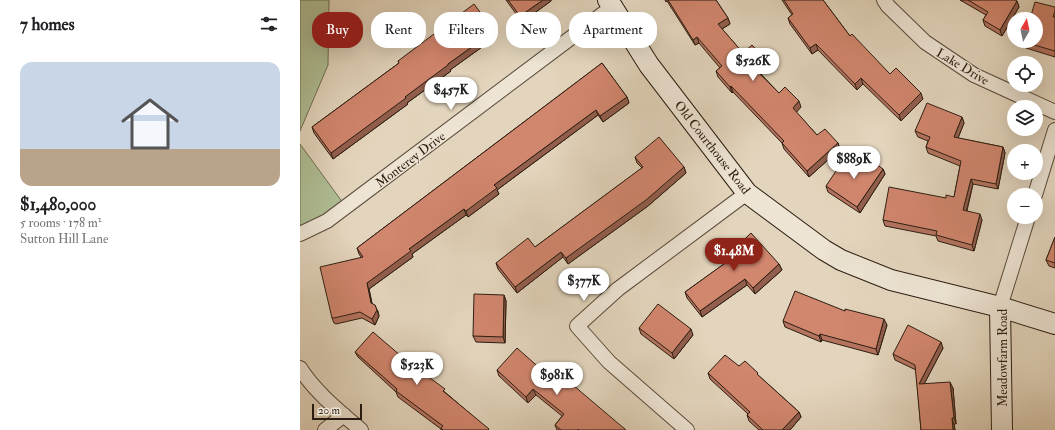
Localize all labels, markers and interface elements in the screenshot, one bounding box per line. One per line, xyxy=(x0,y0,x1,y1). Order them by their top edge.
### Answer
chip: Buy xyxy=(312,12,363,48)
chip: Rent xyxy=(371,12,426,48)
chip: Filters xyxy=(434,12,498,48)
chip: New xyxy=(506,12,561,48)
chip: Apartment xyxy=(569,12,657,48)
north arrow xyxy=(1007,12,1043,48)
map controls xyxy=(1007,12,1043,224)
icon: filters xyxy=(258,13,280,35)
text: 7 homes xyxy=(20,14,75,35)
street label: Lake Drive xyxy=(933,45,992,89)
pin: $526K xyxy=(725,48,781,82)
text: $526K xyxy=(735,53,771,69)
button: locate xyxy=(1007,56,1043,92)
pin: $457K xyxy=(423,77,479,111)
text: $457K xyxy=(433,82,469,98)
icon: home xyxy=(114,88,186,160)
street label: Old Courthouse Road xyxy=(671,98,754,198)
button: layers xyxy=(1007,100,1043,136)
street label: Monterey Drive xyxy=(373,128,450,192)
button: + xyxy=(1007,144,1043,180)
pin: $889K xyxy=(826,146,882,180)
text: $889K xyxy=(836,151,872,167)
button: − xyxy=(1007,188,1043,224)
text: $1,480,000 xyxy=(20,194,96,215)
text: 5 rooms · 178 m² xyxy=(20,215,102,231)
text: Sutton Hill Lane xyxy=(20,231,108,247)
pin: $1.48M xyxy=(701,238,767,272)
text: $1.48M xyxy=(714,243,754,259)
pin: $377K xyxy=(556,268,612,302)
text: $377K xyxy=(567,273,601,289)
street label: Meadowfarm Road xyxy=(995,308,1011,407)
pin: $523K xyxy=(389,352,445,386)
text: $523K xyxy=(400,357,434,373)
pin: $981K xyxy=(529,362,585,396)
text: $981K xyxy=(540,367,574,383)
scale bar xyxy=(312,402,362,421)
text: 20 m xyxy=(318,404,340,417)

